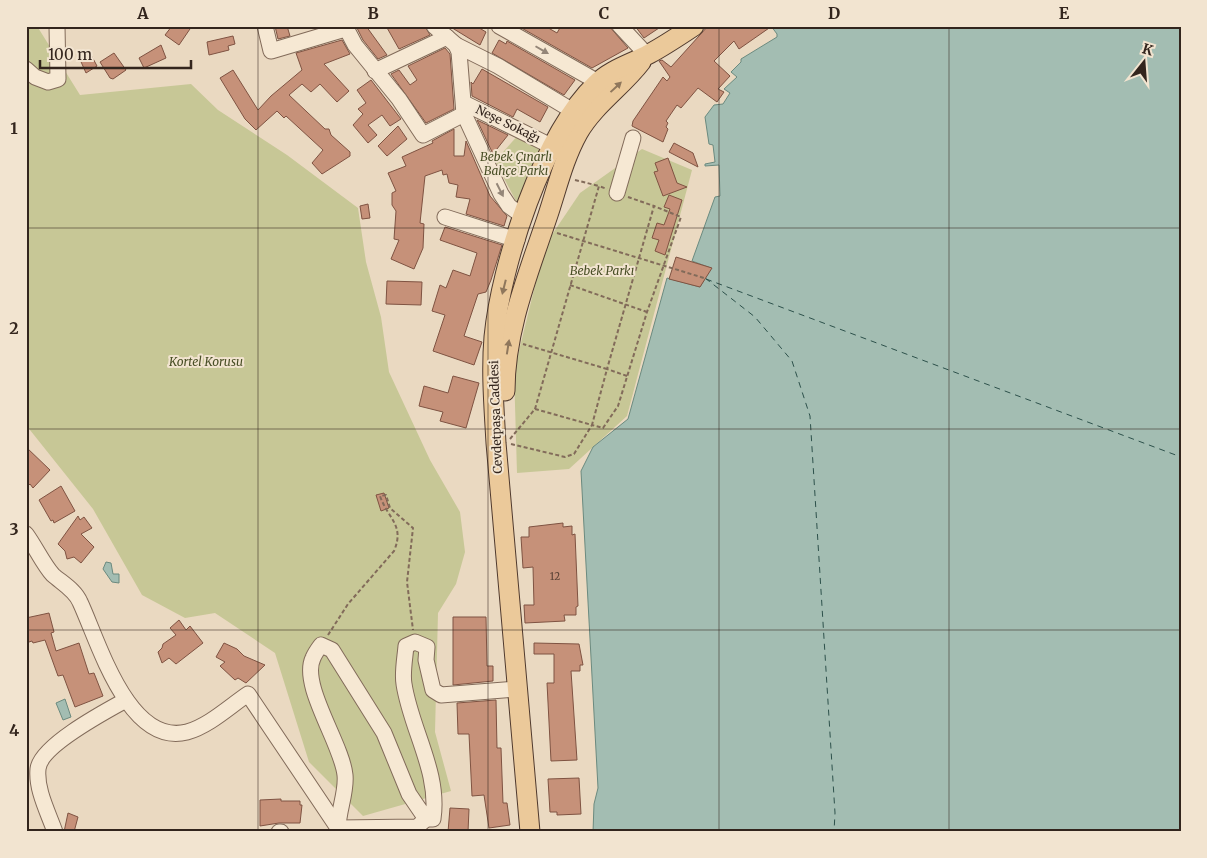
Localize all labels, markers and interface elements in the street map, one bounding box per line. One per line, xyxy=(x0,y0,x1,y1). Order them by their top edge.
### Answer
text: A xyxy=(136,3,149,23)
text: B xyxy=(367,3,379,23)
text: C xyxy=(599,3,609,23)
text: D xyxy=(828,3,840,23)
text: E xyxy=(1059,3,1070,23)
scale bar xyxy=(40,38,191,70)
north arrow xyxy=(1120,38,1170,88)
text: K xyxy=(1140,39,1156,60)
text: 100 m xyxy=(48,45,92,64)
one-way arrow xyxy=(535,46,548,55)
one-way arrow xyxy=(609,81,621,93)
street label: Neşe Sokağı xyxy=(473,101,543,146)
text: 1 xyxy=(10,118,18,138)
park label: Bebek Çınarlı Bahçe Parkı xyxy=(480,149,552,178)
one-way arrow xyxy=(496,183,504,197)
park label: Bebek Parkı xyxy=(570,263,634,278)
one-way arrow xyxy=(500,279,508,294)
text: 2 xyxy=(9,318,19,338)
one-way arrow xyxy=(505,339,513,355)
park label: Kortel Korusu xyxy=(168,354,243,369)
street label: Cevdetpaşa Caddesi xyxy=(486,360,505,474)
text: 3 xyxy=(9,519,19,539)
house number: 12 xyxy=(550,570,560,583)
text: 4 xyxy=(9,720,19,740)

